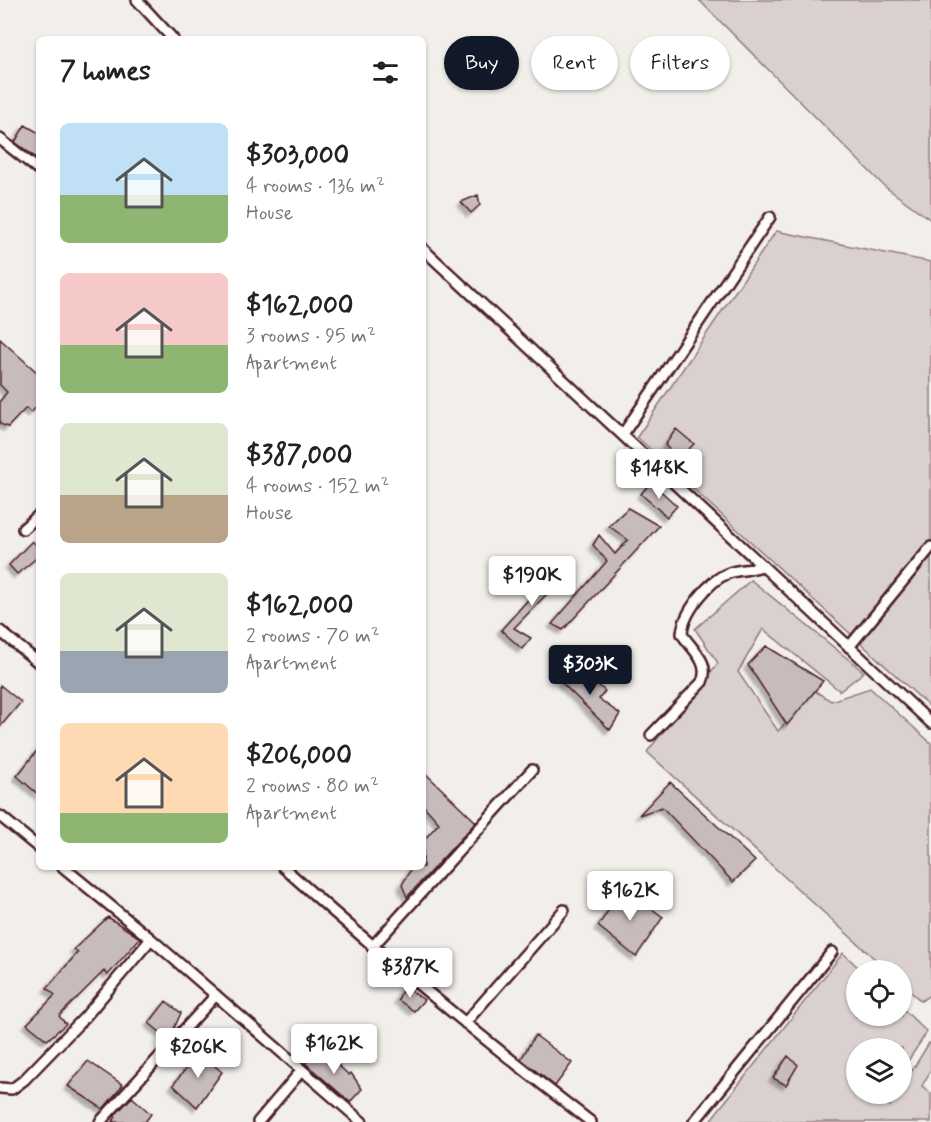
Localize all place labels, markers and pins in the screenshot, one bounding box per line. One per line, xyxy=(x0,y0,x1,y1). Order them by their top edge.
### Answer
pin: $148K xyxy=(617,449,701,500)
pin: $190K xyxy=(490,556,574,607)
pin: $303K xyxy=(548,645,632,696)
pin: $162K xyxy=(588,871,672,922)
pin: $387K xyxy=(368,948,452,999)
pin: $162K xyxy=(292,1024,376,1075)
pin: $206K xyxy=(156,1028,240,1079)

